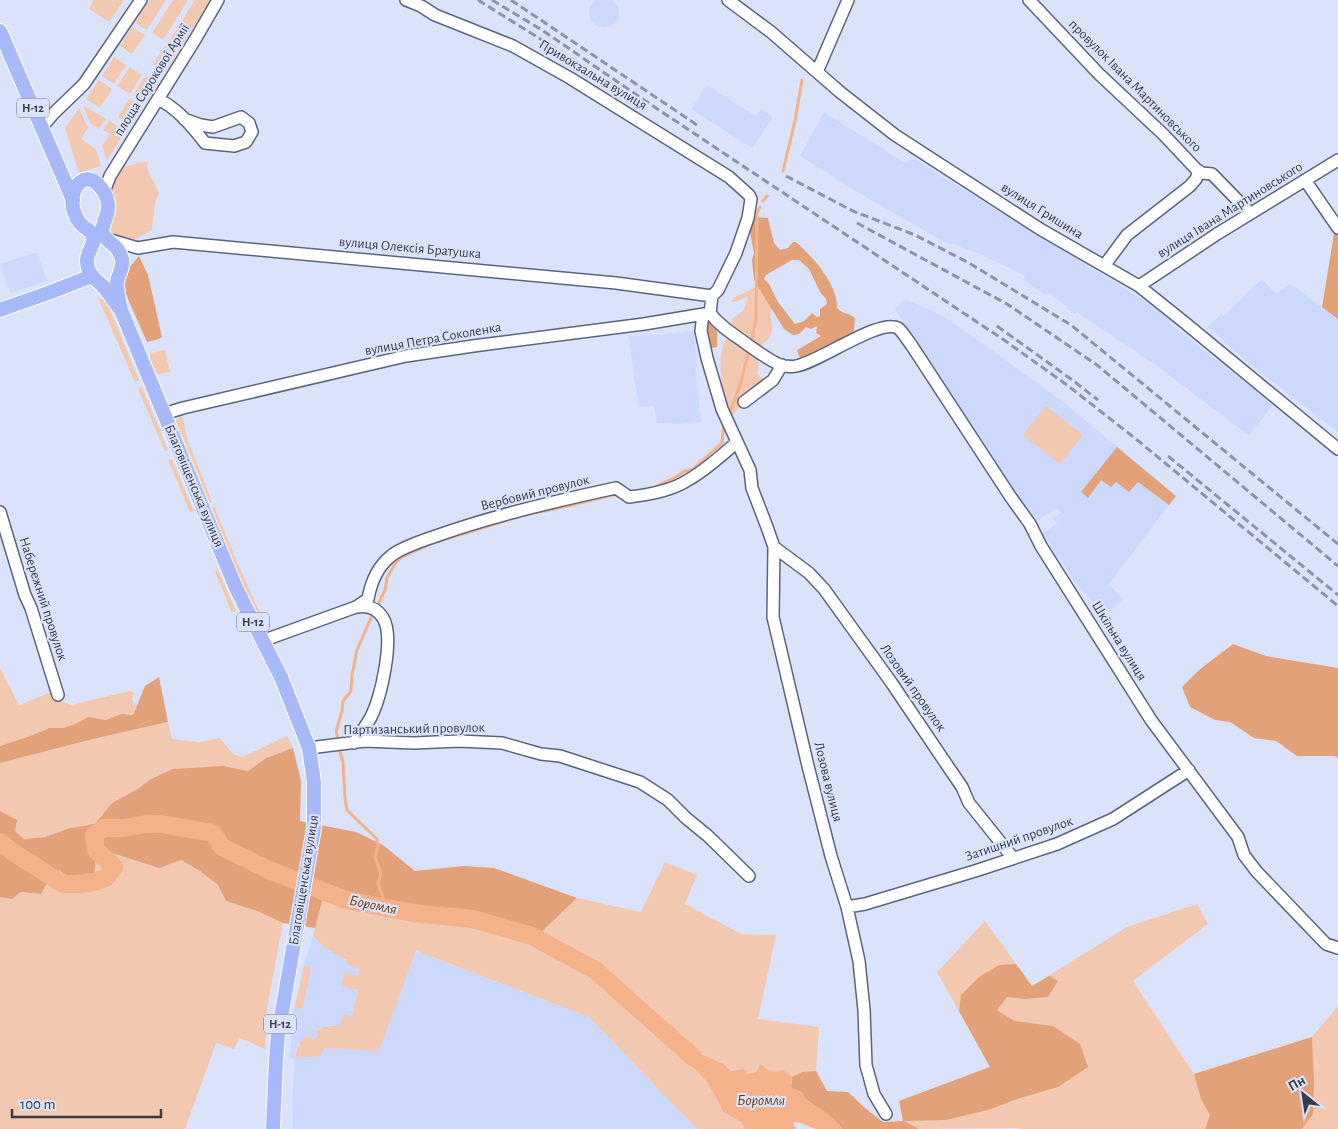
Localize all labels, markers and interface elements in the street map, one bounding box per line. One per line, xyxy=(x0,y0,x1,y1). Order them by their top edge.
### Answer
street label: провулок Івана Мартиновського xyxy=(1066,17,1204,155)
street label: площа Сорокової Армії xyxy=(112,21,193,139)
street label: Привокзальна вулиця xyxy=(537,37,649,113)
road number: Н-12 xyxy=(17,99,49,118)
street label: вулиця Івана Мартиновського xyxy=(1155,159,1305,261)
street label: вулиця Гришина xyxy=(999,180,1086,242)
street label: вулиця Олексія Братушка xyxy=(338,235,482,261)
street label: вулиця Петра Соколенка xyxy=(364,320,503,358)
street label: Благовіщенська вулиця xyxy=(162,423,226,549)
street label: Вербовий провулок xyxy=(479,473,591,513)
street label: Набережний провулок xyxy=(16,535,70,663)
street label: Шкільна вулиця xyxy=(1089,599,1149,683)
road number: Н-12 xyxy=(237,612,269,632)
street label: Лозовий провулок xyxy=(878,642,949,735)
street label: Партизанський провулок xyxy=(343,721,486,737)
street label: Лозова вулиця xyxy=(811,741,845,823)
street label: Благовіщенська вулиця xyxy=(287,814,321,946)
street label: Затишний провулок xyxy=(963,814,1075,864)
water label: Боромля xyxy=(348,893,398,917)
road number: Н-12 xyxy=(264,1014,296,1034)
north arrow xyxy=(1278,1069,1328,1119)
text: Пн xyxy=(1286,1073,1308,1094)
scale bar xyxy=(12,1086,161,1118)
water label: Боромля xyxy=(737,1093,785,1108)
text: 100 m xyxy=(20,1097,55,1112)

